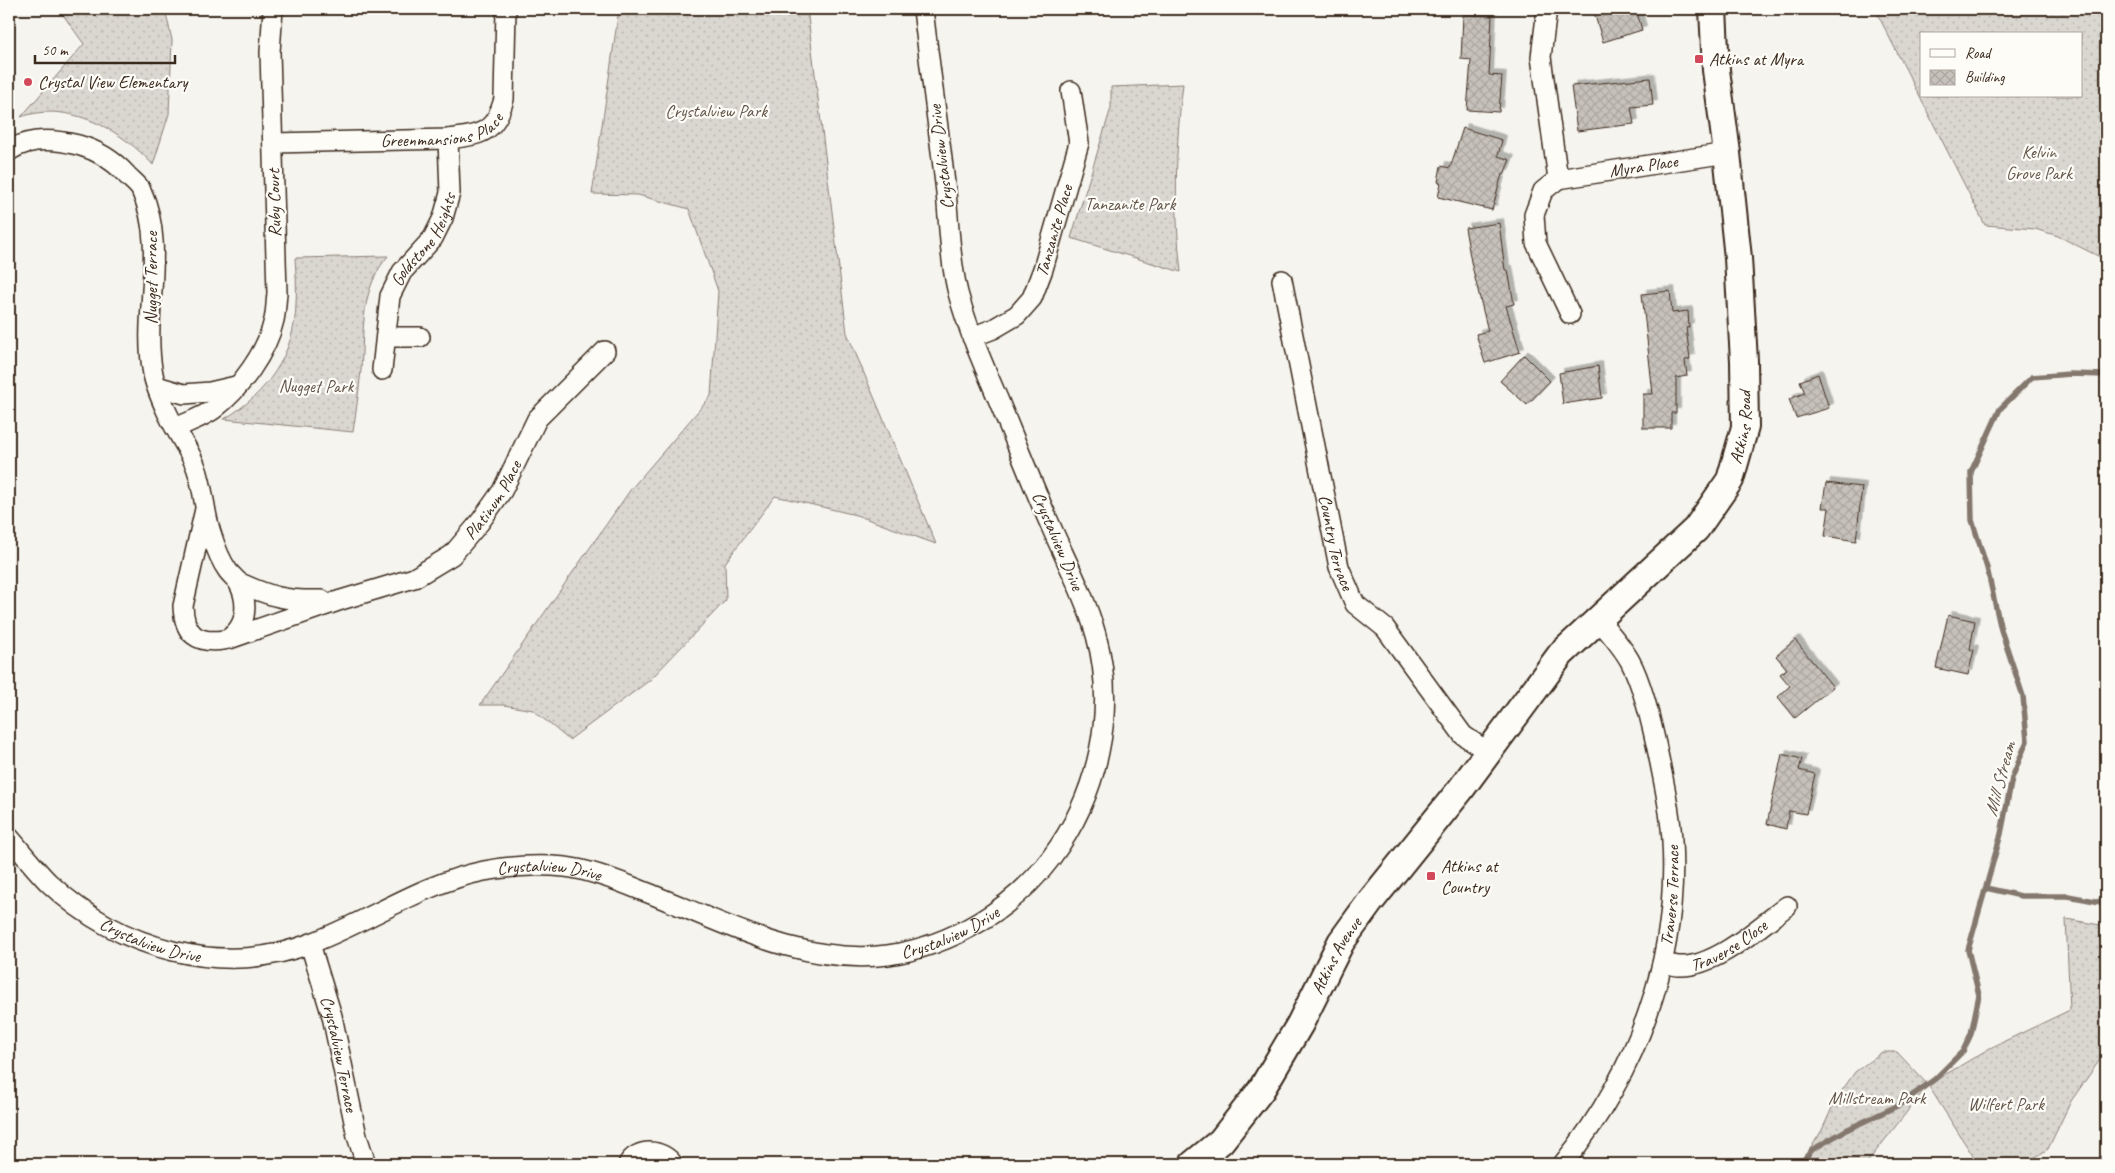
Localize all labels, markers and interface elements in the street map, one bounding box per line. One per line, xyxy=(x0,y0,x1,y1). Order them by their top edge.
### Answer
scale bar xyxy=(35,32,175,64)
legend xyxy=(1920,32,2082,98)
text: 50 m xyxy=(42,41,69,60)
text: Road xyxy=(1965,44,1992,63)
place label: Atkins at Myra xyxy=(1709,48,1805,70)
marker: Atkins at Myra xyxy=(1693,53,1705,65)
text: Building xyxy=(1965,68,2005,87)
place label: Crystal View Elementary xyxy=(38,71,189,93)
marker: Crystal View Elementary xyxy=(22,76,34,88)
park label: Crystalview Park xyxy=(665,100,768,122)
street label: Crystalview Drive xyxy=(924,102,958,210)
street label: Greenmansions Place xyxy=(380,108,509,152)
park label: Kelvin Grove Park xyxy=(2006,141,2073,184)
street label: Myra Place xyxy=(1608,150,1680,182)
street label: Ruby Court xyxy=(262,167,286,237)
street label: Tanzanite Place xyxy=(1030,181,1078,280)
street label: Goldstone Heights xyxy=(386,189,461,290)
park label: Tanzanite Park xyxy=(1085,193,1177,215)
street label: Nugget Terrace xyxy=(140,230,162,324)
park label: Nugget Park xyxy=(279,375,355,397)
street label: Atkins Road xyxy=(1724,388,1757,466)
street label: Platinum Place xyxy=(459,456,527,544)
street label: Crystalview Drive xyxy=(1027,488,1089,595)
street label: Country Terrace xyxy=(1314,493,1359,595)
water label: Mill Stream xyxy=(1979,737,2022,819)
street label: Traverse Terrace xyxy=(1655,844,1684,948)
street label: Crystalview Drive xyxy=(496,855,605,886)
place label: Atkins at Country xyxy=(1441,855,1500,898)
marker: Atkins at Country xyxy=(1425,870,1437,882)
street label: Crystalview Drive xyxy=(899,901,1004,963)
street label: Crystalview Drive xyxy=(96,912,203,967)
street label: Atkins Avenue xyxy=(1306,912,1367,998)
street label: Traverse Close xyxy=(1688,914,1772,976)
street label: Crystalview Terrace xyxy=(316,993,363,1115)
park label: Millstream Park xyxy=(1828,1087,1927,1109)
park label: Wilfert Park xyxy=(1968,1093,2045,1115)

